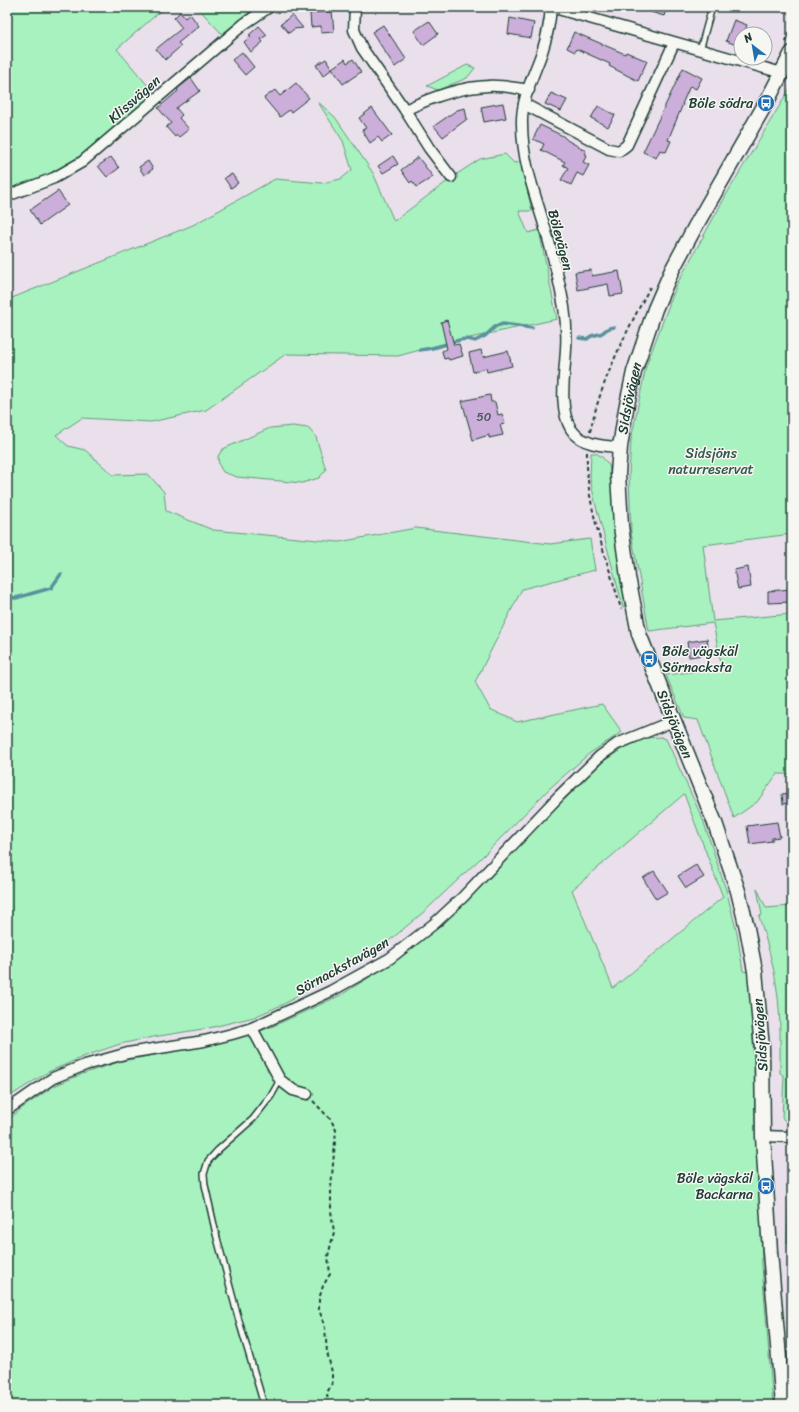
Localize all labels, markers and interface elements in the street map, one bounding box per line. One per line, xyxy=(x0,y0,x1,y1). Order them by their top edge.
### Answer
north arrow xyxy=(733,26,773,66)
text: N xyxy=(739,28,757,48)
street label: Klissvägen xyxy=(102,69,167,130)
place label: Böle södra xyxy=(689,91,754,116)
bus stop icon: Böle södra xyxy=(756,93,776,113)
street label: Bölevägen xyxy=(540,207,581,274)
street label: Sidsjövägen xyxy=(610,358,650,436)
house number: 50 xyxy=(477,406,492,428)
park label: Sidsjöns naturreservat xyxy=(668,441,754,482)
place label: Böle vägskäl Sörnacksta xyxy=(662,639,739,680)
bus stop icon: Böle vägskäl Sörnacksta xyxy=(639,649,659,669)
street label: Sidsjövägen xyxy=(649,686,700,763)
street label: Sörnackstavägen xyxy=(290,930,394,1003)
street label: Sidsjövägen xyxy=(745,997,776,1072)
place label: Böle vägskäl Backarna xyxy=(677,1166,754,1207)
bus stop icon: Böle vägskäl Backarna xyxy=(756,1176,776,1196)

